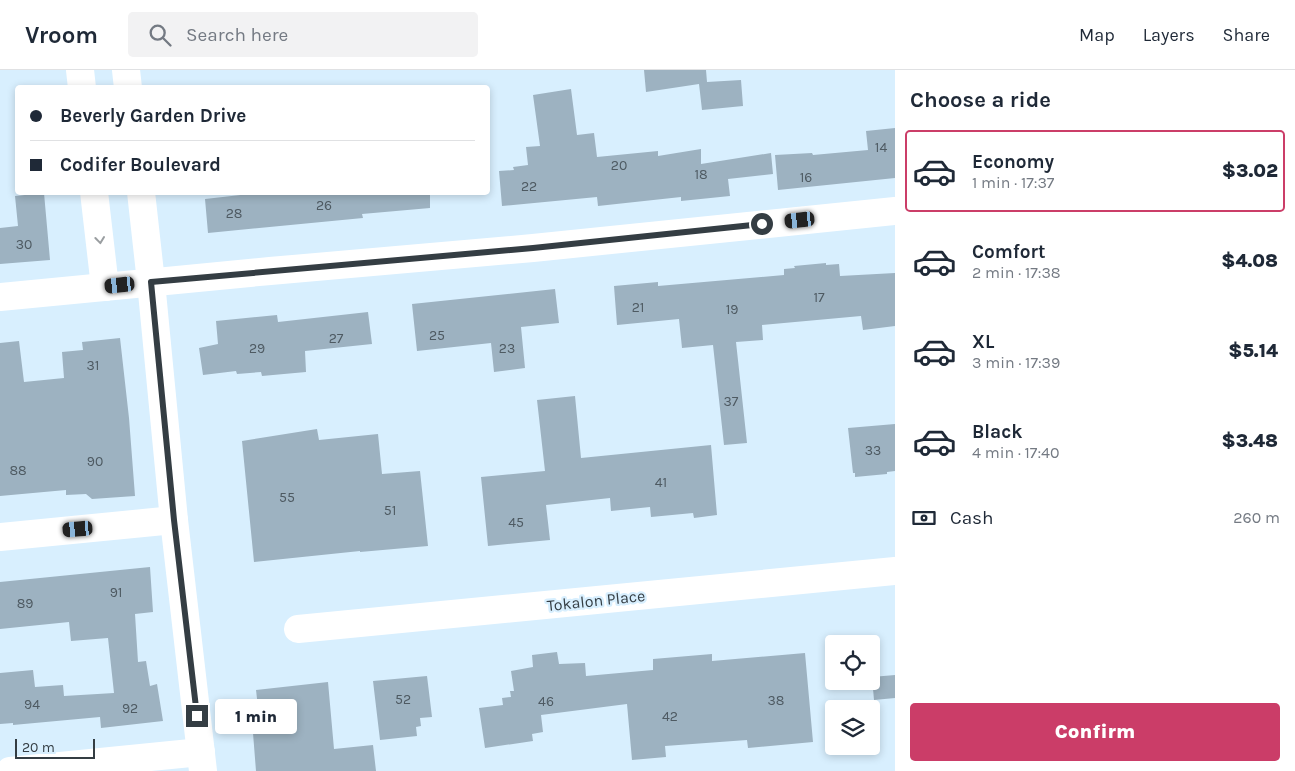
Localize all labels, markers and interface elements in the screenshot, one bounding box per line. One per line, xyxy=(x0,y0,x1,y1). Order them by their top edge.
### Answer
search box xyxy=(128,12,478,57)
text: Vroom xyxy=(25,21,98,49)
icon: search xyxy=(146,21,174,49)
text: Search here xyxy=(186,24,288,46)
text: Map xyxy=(1079,24,1115,46)
text: Layers xyxy=(1143,24,1195,46)
text: Share xyxy=(1223,24,1270,46)
text: Choose a ride xyxy=(910,87,1051,113)
text: Beverly Garden Drive xyxy=(60,105,246,127)
house number: 14 xyxy=(875,139,887,156)
icon: car xyxy=(912,149,957,194)
text: Economy xyxy=(972,151,1054,173)
text: Codifer Boulevard xyxy=(60,154,221,176)
house number: 20 xyxy=(611,157,627,174)
text: $3.02 xyxy=(1222,160,1278,182)
house number: 18 xyxy=(694,166,708,183)
house number: 16 xyxy=(800,169,812,186)
text: 1 min · 17:37 xyxy=(972,173,1054,192)
house number: 22 xyxy=(521,178,537,195)
house number: 26 xyxy=(316,197,332,214)
house number: 28 xyxy=(226,205,242,222)
car xyxy=(784,211,815,229)
route start xyxy=(751,213,773,235)
house number: 30 xyxy=(16,236,32,253)
one-way arrow xyxy=(94,236,105,244)
icon: car xyxy=(912,239,957,284)
text: Comfort xyxy=(972,241,1046,263)
text: $4.08 xyxy=(1221,250,1278,272)
text: 2 min · 17:38 xyxy=(972,263,1061,282)
car xyxy=(104,276,135,294)
house number: 17 xyxy=(813,289,825,306)
house number: 21 xyxy=(632,299,644,316)
house number: 19 xyxy=(726,301,738,318)
house number: 25 xyxy=(429,327,445,344)
icon: car xyxy=(912,329,957,374)
house number: 27 xyxy=(329,330,344,347)
text: XL xyxy=(972,331,994,353)
house number: 29 xyxy=(249,340,265,357)
house number: 23 xyxy=(499,340,515,357)
text: $5.14 xyxy=(1228,340,1278,362)
text: 3 min · 17:39 xyxy=(972,353,1060,372)
house number: 31 xyxy=(87,357,99,374)
house number: 37 xyxy=(724,393,739,410)
icon: car xyxy=(912,419,957,464)
text: Black xyxy=(972,421,1023,443)
text: $3.48 xyxy=(1222,430,1278,452)
house number: 33 xyxy=(865,442,881,459)
text: 4 min · 17:40 xyxy=(972,443,1060,462)
house number: 90 xyxy=(87,453,103,470)
house number: 88 xyxy=(9,462,27,479)
house number: 41 xyxy=(655,474,667,491)
house number: 55 xyxy=(279,489,295,506)
house number: 51 xyxy=(384,502,396,519)
icon: cash xyxy=(910,504,938,532)
text: Cash xyxy=(950,507,994,529)
text: 260 m xyxy=(1233,508,1280,527)
house number: 45 xyxy=(508,514,524,531)
car xyxy=(62,520,93,538)
house number: 91 xyxy=(110,584,122,601)
street label: Tokalon Place xyxy=(546,586,646,615)
house number: 89 xyxy=(17,595,33,612)
map controls xyxy=(825,635,880,755)
button: locate xyxy=(825,635,880,690)
house number: 52 xyxy=(395,691,411,708)
house number: 38 xyxy=(768,692,784,709)
house number: 46 xyxy=(538,693,554,710)
house number: 94 xyxy=(24,696,40,713)
callout: 1 min xyxy=(214,698,297,734)
house number: 92 xyxy=(122,700,138,717)
button: layers xyxy=(825,700,880,755)
button: Confirm xyxy=(910,703,1280,761)
route end xyxy=(186,705,208,727)
text: 1 min xyxy=(235,707,277,726)
house number: 42 xyxy=(662,708,678,725)
scale bar xyxy=(15,736,95,759)
text: 20 m xyxy=(22,739,55,756)

